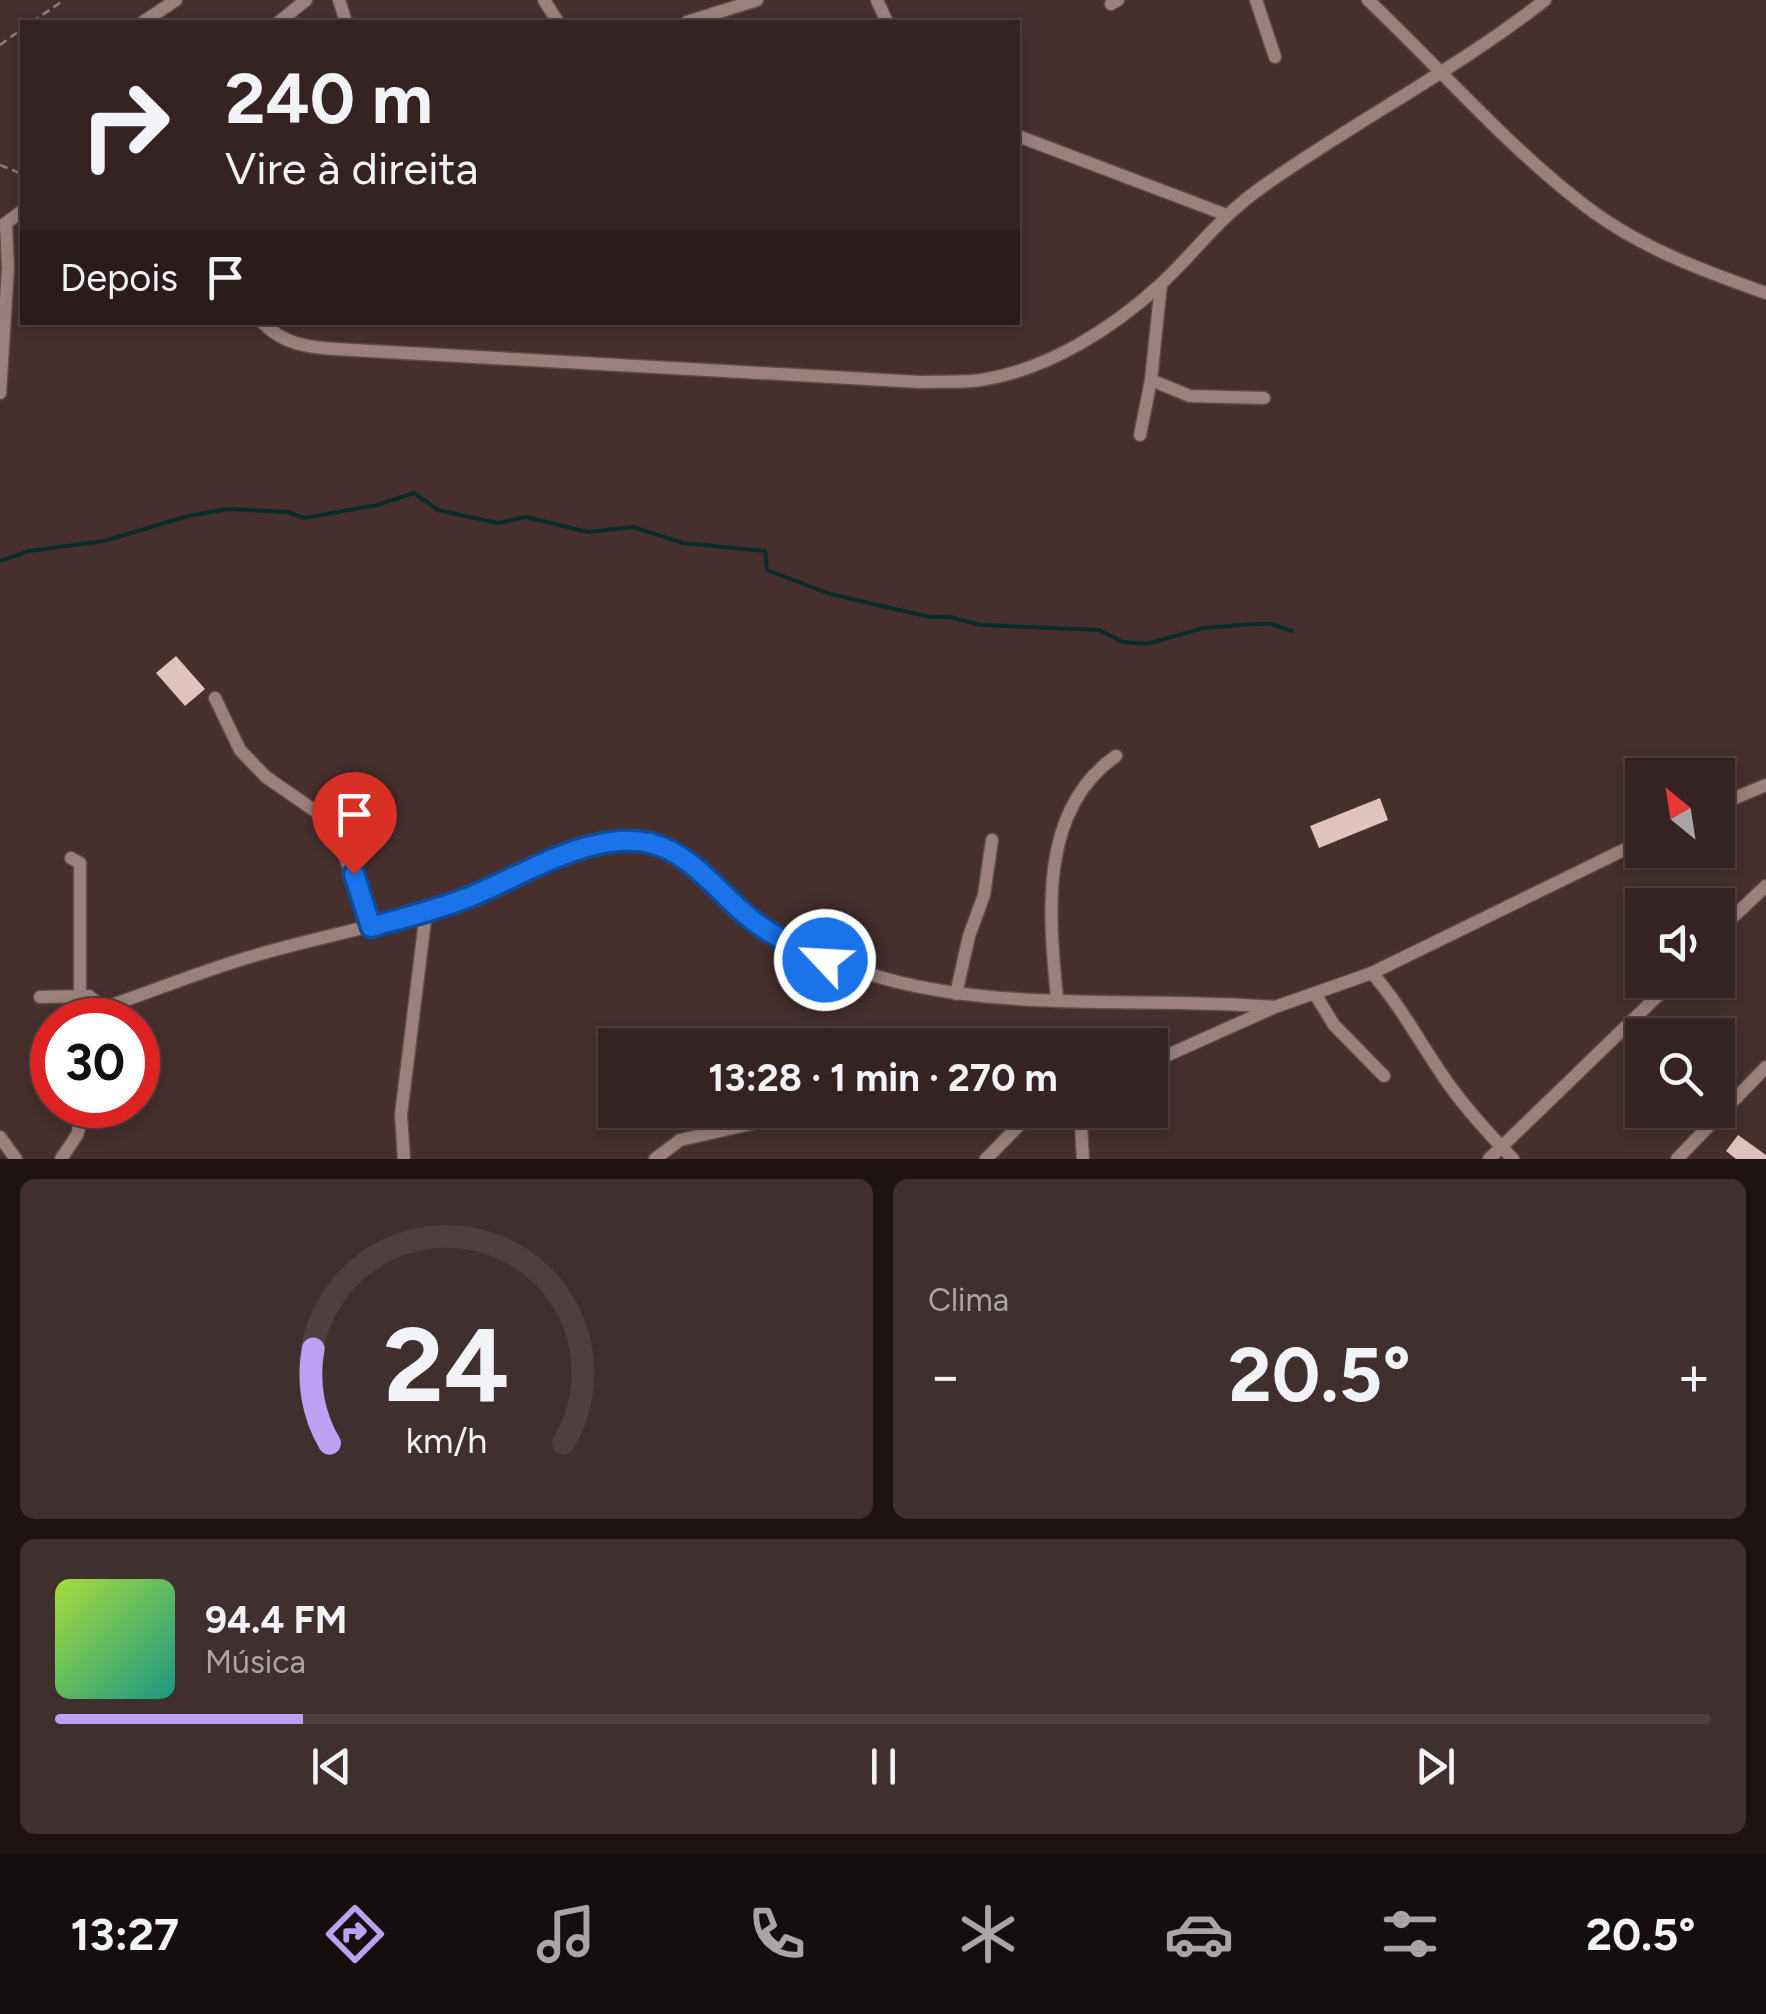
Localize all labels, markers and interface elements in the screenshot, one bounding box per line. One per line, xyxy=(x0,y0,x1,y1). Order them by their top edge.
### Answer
text: 240 m xyxy=(225,56,433,141)
icon: right xyxy=(60,60,190,190)
text: Vire à direita xyxy=(225,141,478,195)
icon: arrive xyxy=(198,250,253,305)
text: Depois xyxy=(60,255,178,301)
north arrow xyxy=(1625,758,1735,868)
map controls xyxy=(1625,758,1735,1128)
pin xyxy=(312,772,397,875)
icon: arrive xyxy=(327,787,382,842)
button: sound xyxy=(1625,888,1735,998)
position arrow xyxy=(773,908,877,1012)
speed limit sign: 30 xyxy=(30,998,160,1128)
button: search xyxy=(1625,1018,1735,1128)
text: 13:28 · 1 min · 270 m xyxy=(708,1055,1058,1101)
text: Clima xyxy=(928,1281,1009,1319)
text: 24 xyxy=(383,1302,510,1427)
text: 20.5° xyxy=(1228,1330,1411,1420)
text: − xyxy=(928,1343,962,1409)
text: + xyxy=(1677,1343,1711,1409)
text: km/h xyxy=(406,1419,487,1462)
text: 94.4 FM xyxy=(205,1597,347,1643)
text: Música xyxy=(205,1643,306,1681)
icon: previous xyxy=(304,1739,359,1794)
icon: pause xyxy=(856,1739,911,1794)
icon: next xyxy=(1408,1739,1463,1794)
icon: directions xyxy=(320,1899,390,1969)
icon: music xyxy=(531,1899,601,1969)
icon: phone xyxy=(742,1899,812,1969)
icon: climate xyxy=(953,1899,1023,1969)
icon: car xyxy=(1164,1899,1234,1969)
icon: filters xyxy=(1375,1899,1445,1969)
text: 13:27 xyxy=(70,1907,179,1961)
text: 20.5° xyxy=(1586,1907,1695,1961)

